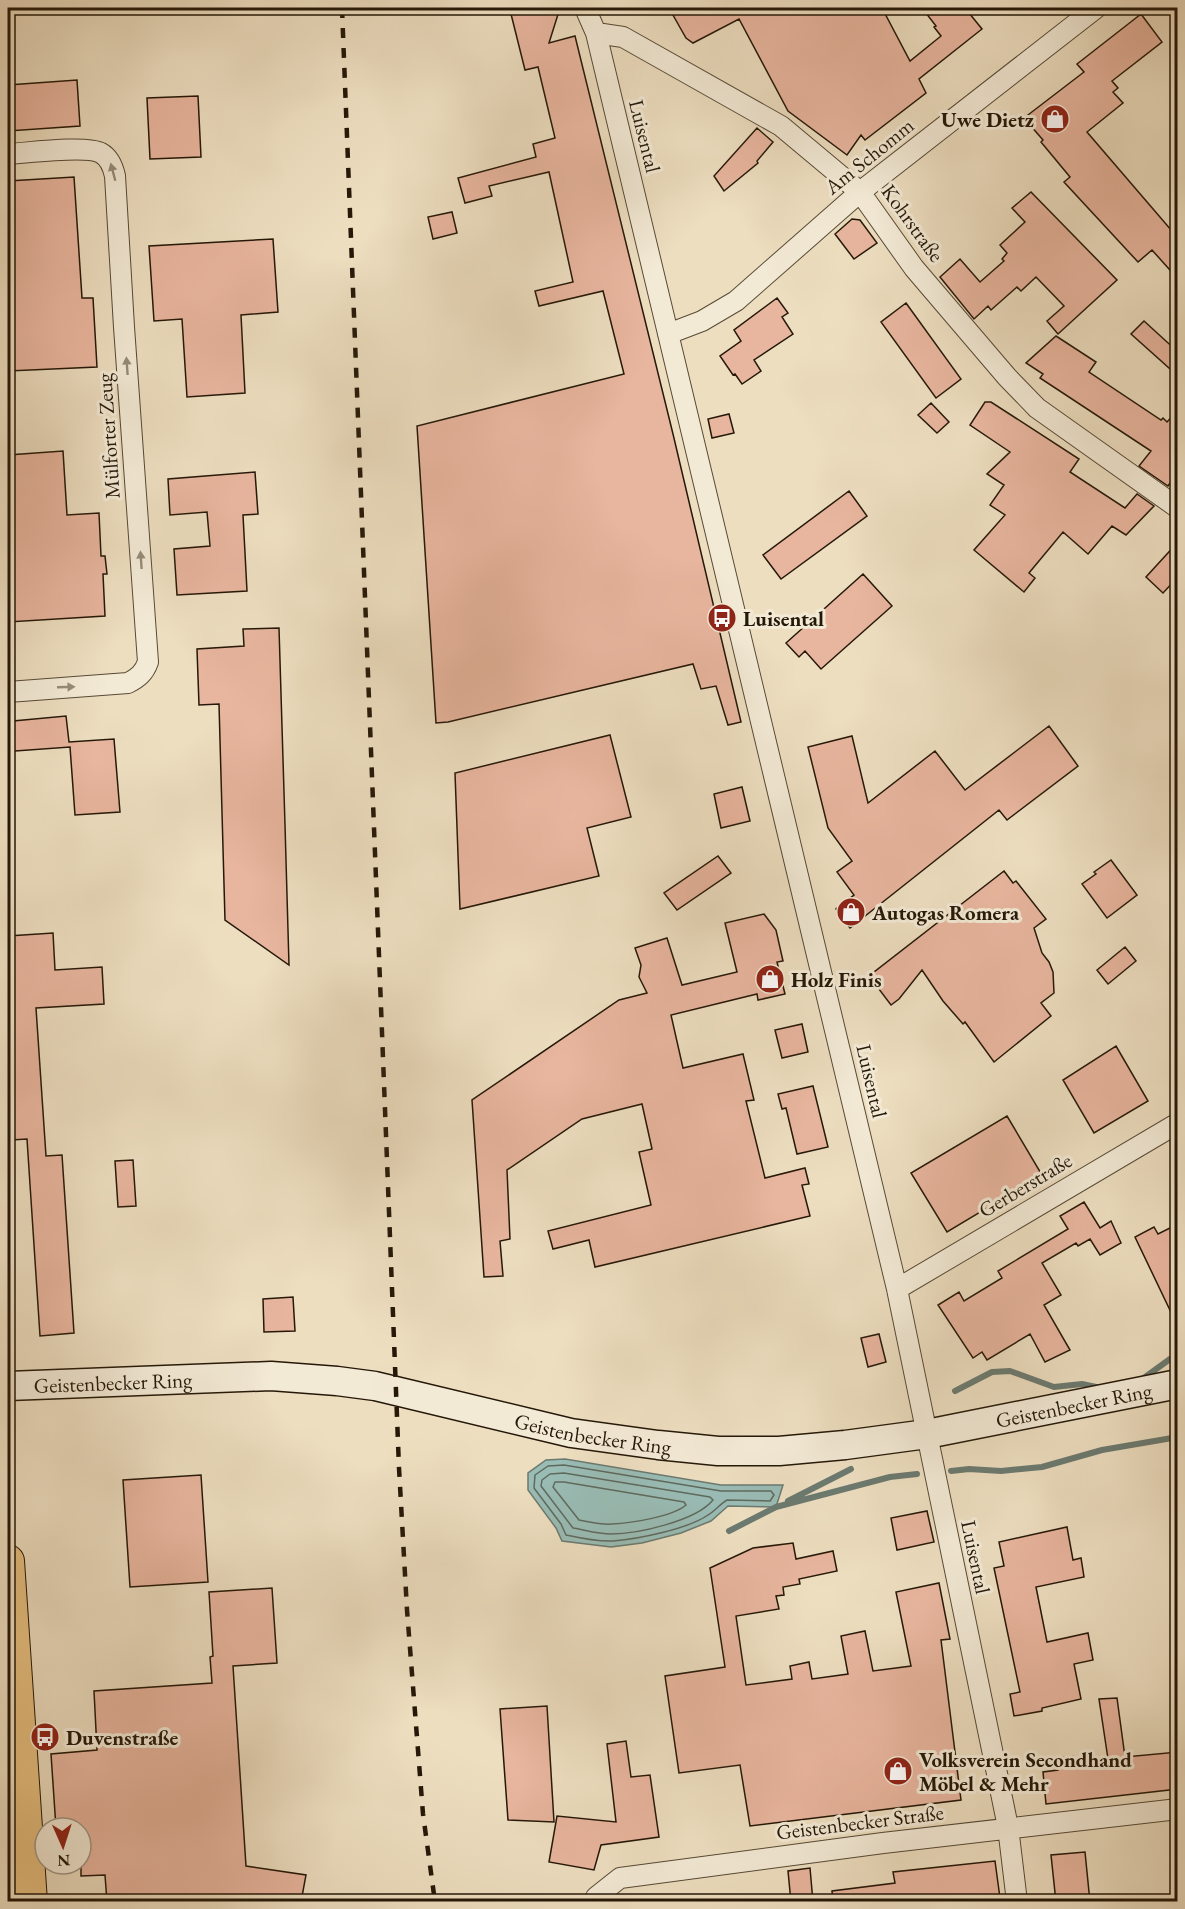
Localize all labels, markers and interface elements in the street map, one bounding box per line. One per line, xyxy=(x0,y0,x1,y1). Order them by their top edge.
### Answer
street label: Luisental xyxy=(623,97,667,175)
shop icon: Uwe Dietz xyxy=(1039,103,1071,135)
place label: Uwe Dietz xyxy=(941,106,1034,133)
street label: Am Schomm xyxy=(818,112,919,201)
one-way arrow xyxy=(108,163,117,181)
street label: Kohrstraße xyxy=(876,179,950,267)
one-way arrow xyxy=(122,356,131,375)
street label: Mülforter Zeug xyxy=(90,372,126,500)
one-way arrow xyxy=(136,551,145,570)
bus stop icon: Luisental xyxy=(706,602,738,634)
place label: Luisental xyxy=(743,605,824,632)
one-way arrow xyxy=(56,683,75,692)
shop icon: Autogas Romera xyxy=(835,896,867,928)
place label: Autogas Romera xyxy=(871,899,1020,926)
shop icon: Holz Finis xyxy=(754,963,786,995)
place label: Holz Finis xyxy=(791,966,882,993)
street label: Luisental xyxy=(850,1042,894,1120)
street label: Gerberstraße xyxy=(973,1147,1077,1223)
street label: Geistenbecker Ring xyxy=(33,1365,193,1399)
street label: Geistenbecker Ring xyxy=(993,1376,1155,1433)
street label: Geistenbecker Ring xyxy=(512,1406,673,1460)
street label: Luisental xyxy=(955,1518,997,1596)
bus stop icon: Duvenstraße xyxy=(29,1721,61,1753)
place label: Duvenstraße xyxy=(66,1724,179,1751)
place label: Volksverein Secondhand Möbel & Mehr xyxy=(919,1746,1132,1797)
shop icon: Volksverein Secondhand Möbel & Mehr xyxy=(882,1755,914,1787)
street label: Geistenbecker Straße xyxy=(775,1798,945,1846)
north arrow xyxy=(33,1816,93,1876)
text: N xyxy=(57,1850,71,1871)

